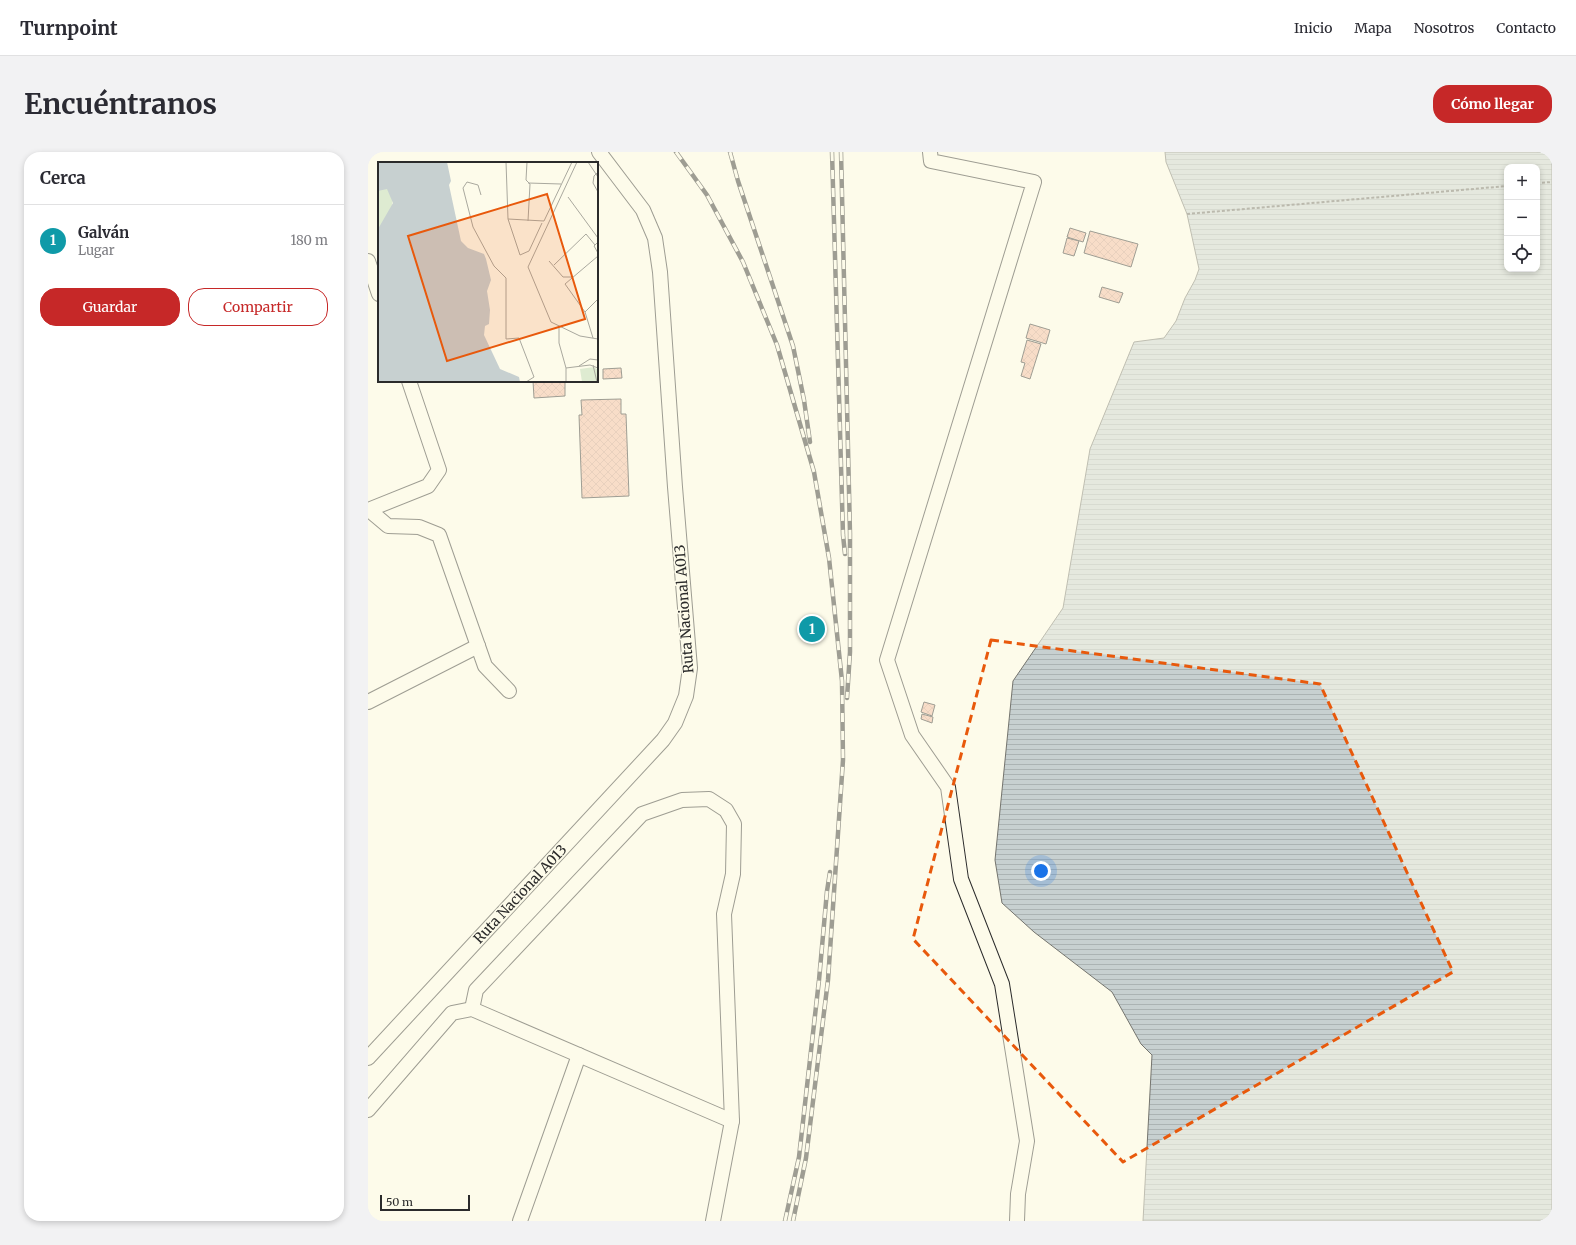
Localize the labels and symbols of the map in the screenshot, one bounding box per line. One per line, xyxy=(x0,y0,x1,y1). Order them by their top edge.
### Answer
inset map xyxy=(378,162,598,382)
street label: Ruta Nacional A013 xyxy=(671,544,697,674)
pin: 1 xyxy=(799,614,825,644)
street label: Ruta Nacional A013 xyxy=(469,841,571,947)
your location xyxy=(1031,861,1051,881)
scale bar xyxy=(380,1193,470,1212)

